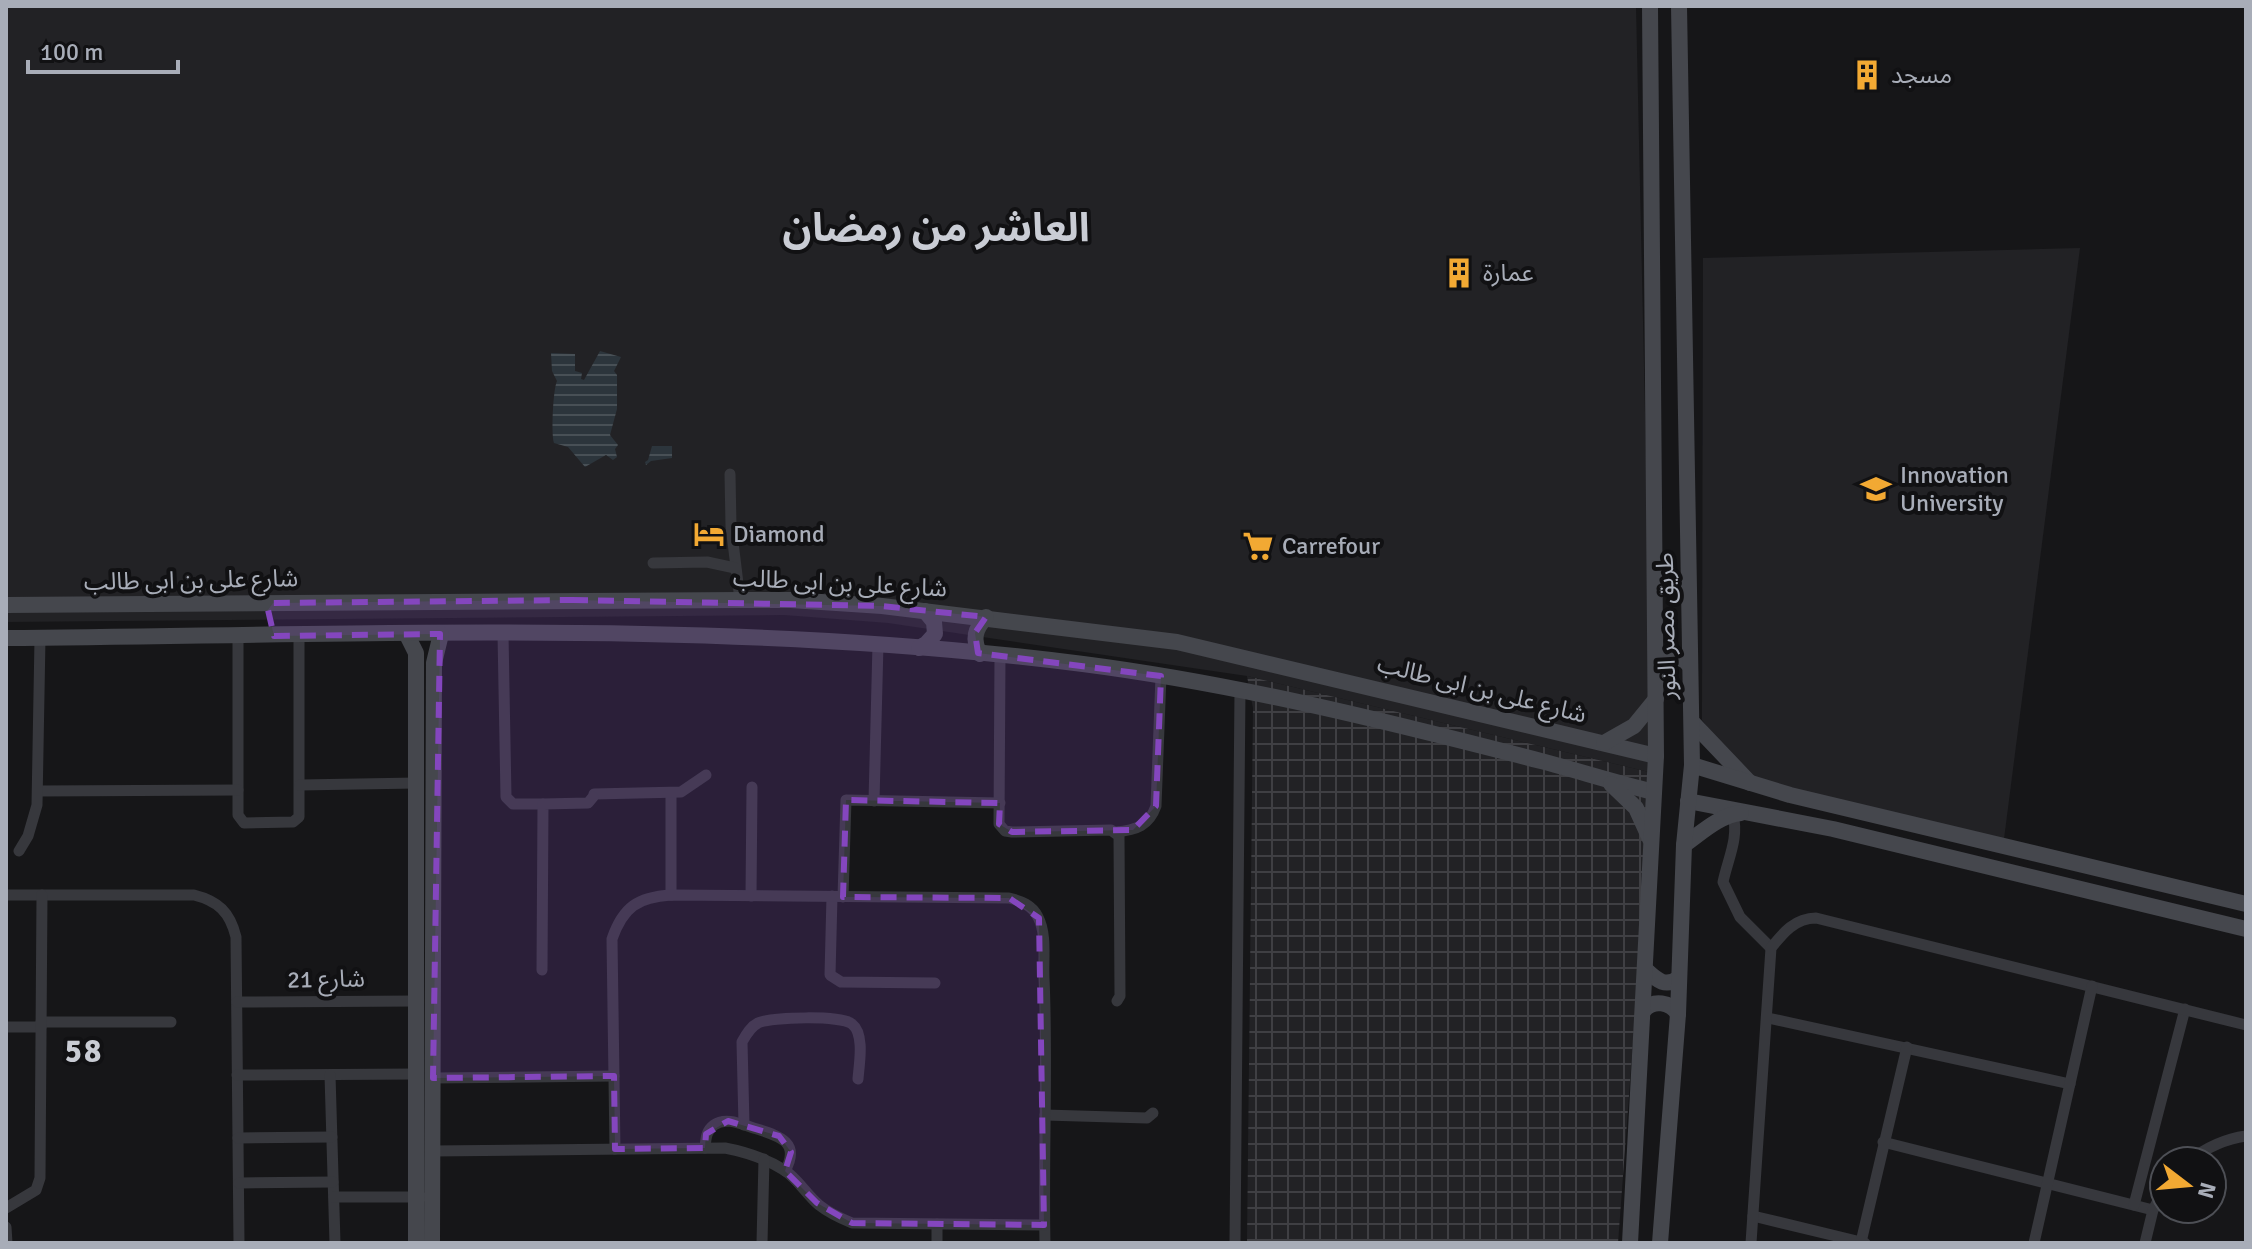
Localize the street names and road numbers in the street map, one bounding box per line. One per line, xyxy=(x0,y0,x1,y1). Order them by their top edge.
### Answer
street label: طريق مصر النور xyxy=(1650,552,1682,701)
street label: شارع على بن ابى طالب xyxy=(732,562,948,606)
street label: شارع على بن ابى طالب xyxy=(84,563,298,599)
street label: شارع على بن ابى طالب xyxy=(1374,649,1590,731)
street label: شارع 21 xyxy=(287,963,365,997)

